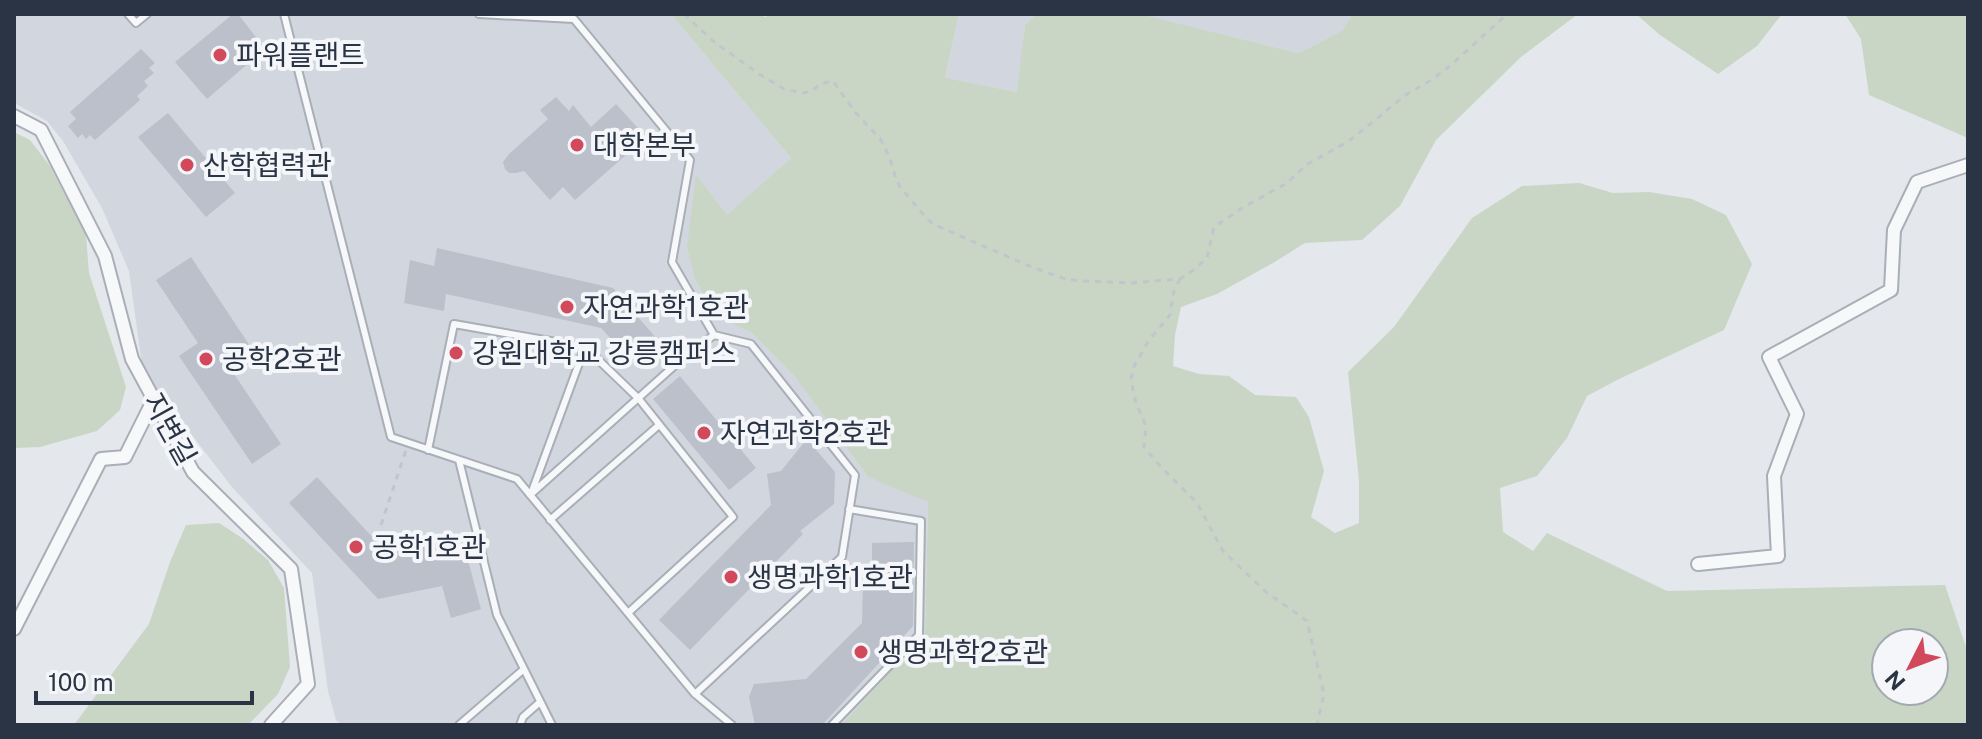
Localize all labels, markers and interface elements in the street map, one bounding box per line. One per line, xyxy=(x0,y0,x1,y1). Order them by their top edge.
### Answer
place label: 파워플랜트 xyxy=(236,38,365,71)
marker: 파워플랜트 xyxy=(211,46,229,64)
place label: 대학본부 xyxy=(593,128,696,161)
marker: 대학본부 xyxy=(568,136,586,154)
place label: 산학협력관 xyxy=(203,148,332,181)
marker: 산학협력관 xyxy=(178,156,196,174)
place label: 자연과학1호관 xyxy=(583,290,749,323)
marker: 자연과학1호관 xyxy=(558,298,576,316)
place label: 강원대학교 강릉캠퍼스 xyxy=(472,336,736,369)
place label: 공학2호관 xyxy=(222,342,342,375)
marker: 강원대학교 강릉캠퍼스 xyxy=(447,344,465,362)
marker: 공학2호관 xyxy=(197,350,215,368)
street label: 지변길 xyxy=(137,387,204,471)
place label: 자연과학2호관 xyxy=(720,416,891,449)
marker: 자연과학2호관 xyxy=(695,424,713,442)
place label: 공학1호관 xyxy=(372,530,486,563)
marker: 공학1호관 xyxy=(347,538,365,556)
place label: 생명과학1호관 xyxy=(747,560,913,593)
marker: 생명과학1호관 xyxy=(722,568,740,586)
north arrow xyxy=(1870,627,1950,707)
place label: 생명과학2호관 xyxy=(877,635,1048,668)
marker: 생명과학2호관 xyxy=(852,643,870,661)
scale bar xyxy=(36,655,252,705)
text: N xyxy=(1880,665,1911,695)
text: 100 m xyxy=(48,668,114,696)

